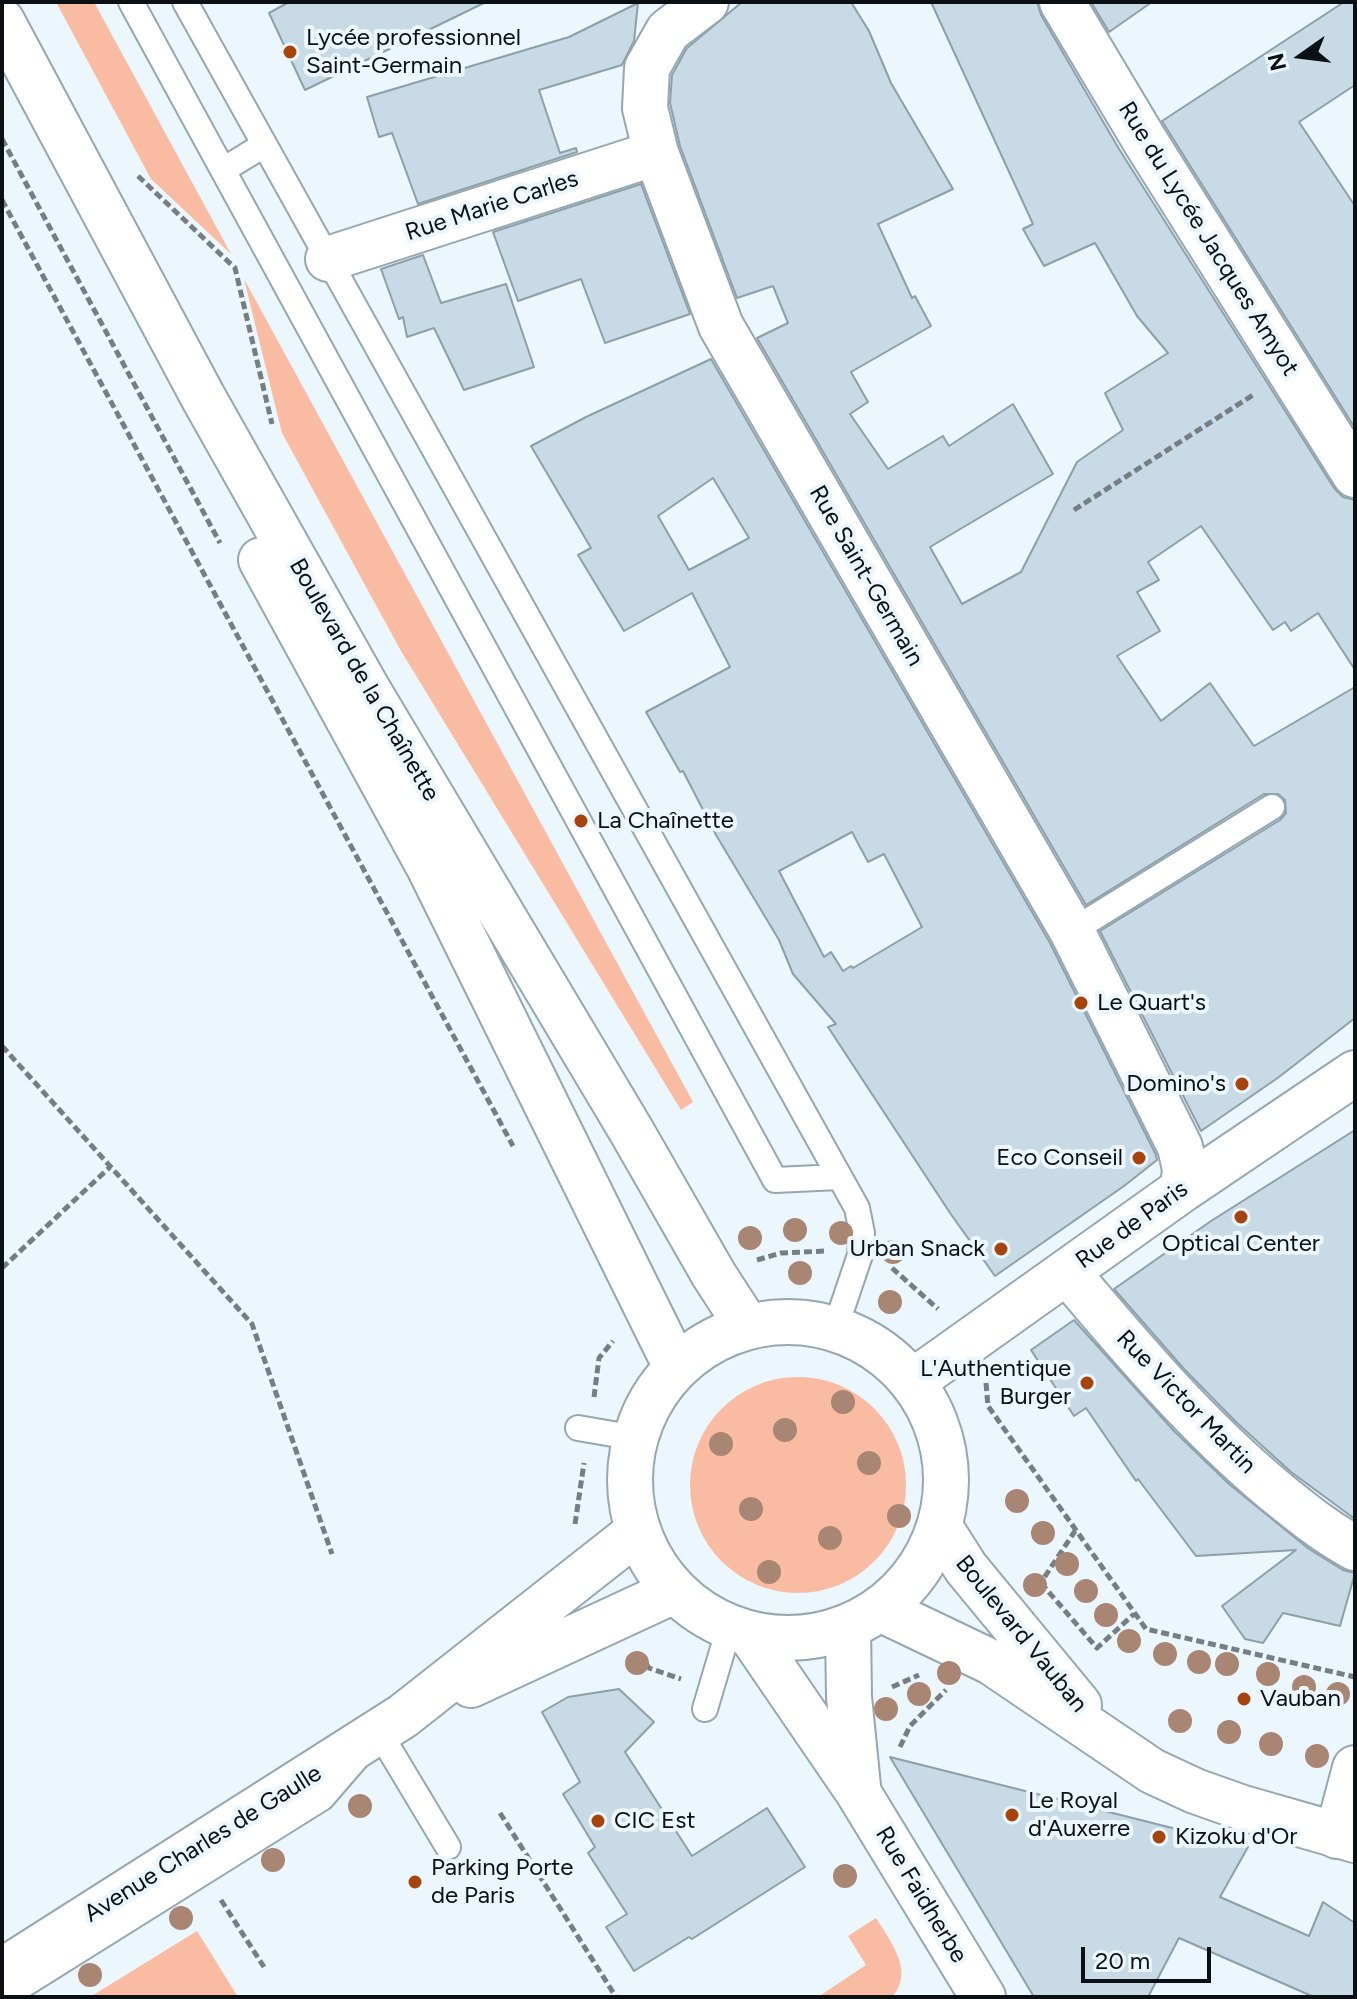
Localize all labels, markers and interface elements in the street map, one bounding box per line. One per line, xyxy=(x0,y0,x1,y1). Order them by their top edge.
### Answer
north arrow xyxy=(1261,16,1341,96)
place label: Lycée professionnel Saint-Germain xyxy=(306,24,521,80)
marker: Lycée professionnel Saint-Germain xyxy=(281,43,299,61)
text: N xyxy=(1262,50,1292,73)
street label: Rue du Lycée Jacques Amyot xyxy=(1112,97,1304,381)
street label: Rue Marie Carles xyxy=(402,165,582,247)
street label: Rue Saint-Germain xyxy=(803,481,929,671)
street label: Boulevard de la Chaînette xyxy=(283,554,445,806)
place label: La Chaînette xyxy=(597,807,734,835)
marker: La Chaînette xyxy=(572,812,590,830)
place label: Le Quart's xyxy=(1097,989,1206,1017)
marker: Le Quart's xyxy=(1072,994,1090,1012)
place label: Domino's xyxy=(1126,1070,1226,1098)
marker: Domino's xyxy=(1233,1075,1251,1093)
place label: Eco Conseil xyxy=(996,1144,1123,1172)
marker: Eco Conseil xyxy=(1130,1149,1148,1167)
street label: Rue de Paris xyxy=(1070,1175,1194,1275)
marker: Optical Center xyxy=(1232,1208,1250,1226)
place label: Optical Center xyxy=(1162,1230,1320,1258)
place label: Urban Snack xyxy=(849,1235,985,1263)
marker: Urban Snack xyxy=(992,1240,1010,1258)
street label: Rue Victor Martin xyxy=(1110,1324,1262,1480)
place label: L'Authentique Burger xyxy=(920,1355,1071,1411)
marker: L'Authentique Burger xyxy=(1078,1374,1096,1392)
street label: Boulevard Vauban xyxy=(949,1550,1093,1718)
place label: Vauban xyxy=(1260,1685,1341,1713)
marker: Vauban xyxy=(1235,1690,1253,1708)
street label: Avenue Charles de Gaulle xyxy=(79,1759,327,1929)
place label: Le Royal d'Auxerre xyxy=(1028,1787,1130,1843)
marker: Le Royal d'Auxerre xyxy=(1003,1806,1021,1824)
place label: CIC Est xyxy=(614,1807,696,1835)
marker: CIC Est xyxy=(589,1812,607,1830)
street label: Rue Faidherbe xyxy=(869,1822,973,1968)
place label: Kizoku d'Or xyxy=(1175,1823,1297,1851)
marker: Kizoku d'Or xyxy=(1150,1828,1168,1846)
place label: Parking Porte de Paris xyxy=(431,1854,573,1910)
marker: Parking Porte de Paris xyxy=(406,1873,424,1891)
scale bar xyxy=(1085,1931,1215,1981)
text: 20 m xyxy=(1095,1946,1150,1975)

